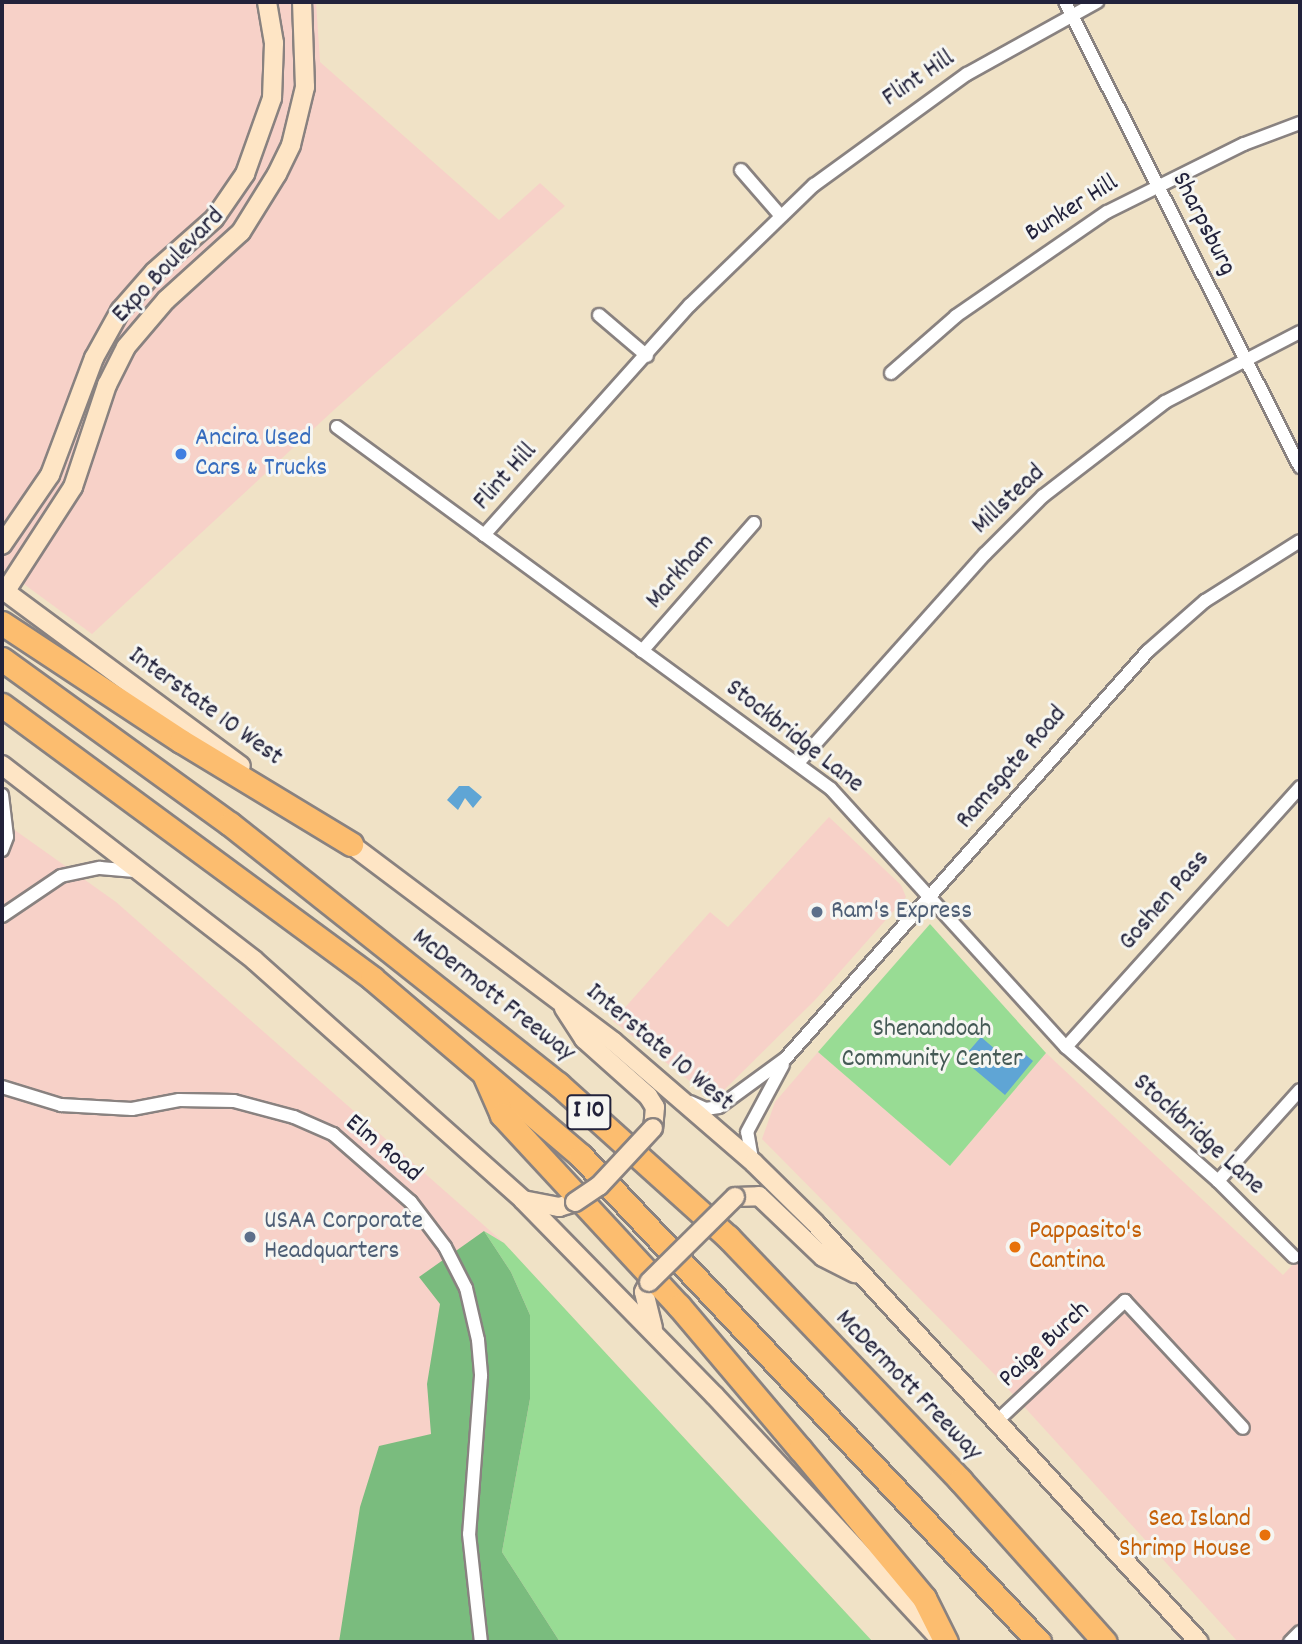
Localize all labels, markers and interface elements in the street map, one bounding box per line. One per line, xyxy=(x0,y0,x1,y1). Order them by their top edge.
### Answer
street label: Flint Hill xyxy=(877,44,961,114)
street label: Sharpsburg xyxy=(1164,167,1242,281)
street label: Bunker Hill xyxy=(1020,168,1124,250)
street label: Expo Boulevard xyxy=(106,202,232,330)
place label: Ancira Used Cars & Trucks xyxy=(195,423,327,485)
street label: Flint Hill xyxy=(467,437,545,517)
marker: Ancira Used Cars & Trucks xyxy=(173,446,189,462)
street label: Millstead xyxy=(966,458,1052,542)
street label: Markham xyxy=(640,528,722,616)
street label: Interstate 10 West xyxy=(122,641,288,773)
street label: Stockbridge Lane xyxy=(719,673,869,801)
street label: Ramsgate Road xyxy=(950,700,1074,836)
street label: Goshen Pass xyxy=(1113,844,1217,958)
place label: Ram's Express xyxy=(831,896,972,928)
marker: Ram's Express xyxy=(809,904,825,920)
street label: McDermott Freeway xyxy=(405,923,581,1069)
street label: Interstate 10 West xyxy=(579,977,739,1119)
park label: Shenandoah Community Center xyxy=(841,1014,1023,1076)
street label: Stockbridge Lane xyxy=(1126,1068,1270,1202)
road number: I 10 xyxy=(566,1092,612,1132)
street label: Elm Road xyxy=(338,1108,428,1190)
place label: USAA Corporate Headquarters xyxy=(264,1206,423,1268)
place label: Pappasito's Cantina xyxy=(1029,1216,1142,1278)
marker: USAA Corporate Headquarters xyxy=(242,1229,258,1245)
marker: Pappasito's Cantina xyxy=(1007,1239,1023,1255)
street label: Paige Burch xyxy=(993,1295,1097,1395)
street label: McDermott Freeway xyxy=(828,1304,988,1468)
place label: Sea Island Shrimp House xyxy=(1119,1504,1251,1566)
marker: Sea Island Shrimp House xyxy=(1257,1527,1273,1543)

